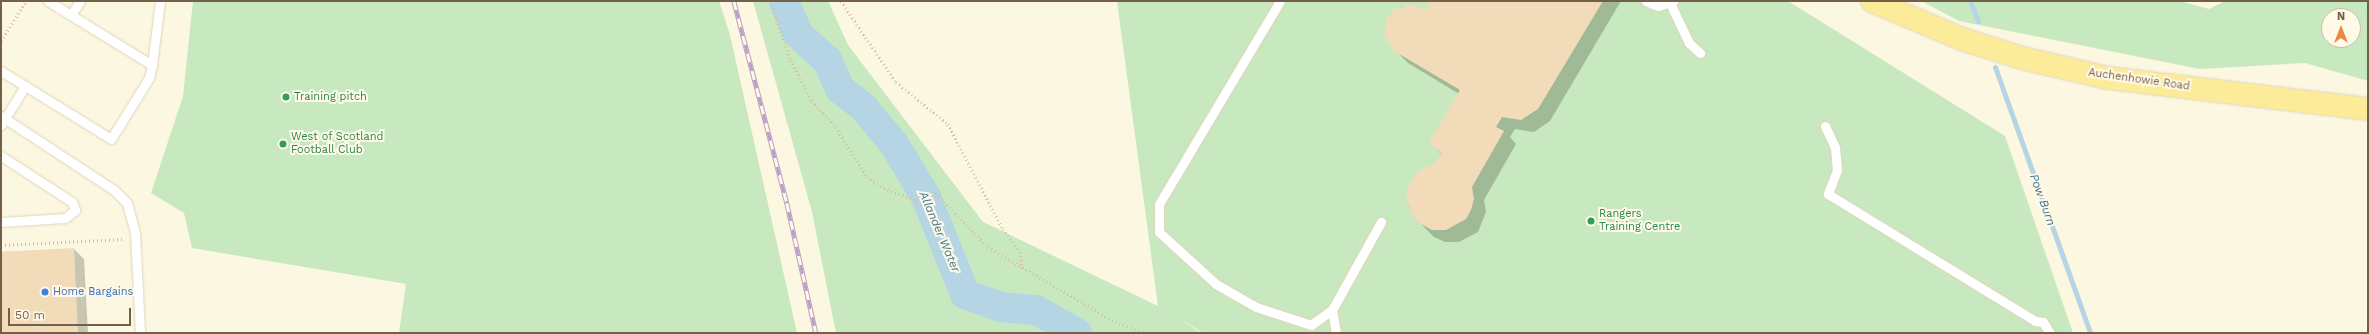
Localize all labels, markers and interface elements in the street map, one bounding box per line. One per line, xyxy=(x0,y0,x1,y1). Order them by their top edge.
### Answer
north arrow xyxy=(2321,8,2361,48)
text: N xyxy=(2337,10,2345,23)
street label: Auchenhowie Road xyxy=(2087,66,2191,94)
place label: Training pitch xyxy=(294,90,367,104)
marker: Training pitch xyxy=(281,92,291,102)
place label: West of Scotland Football Club xyxy=(291,131,384,157)
marker: West of Scotland Football Club xyxy=(278,139,288,149)
water label: Pow Burn xyxy=(2026,172,2058,228)
water label: Allander Water xyxy=(915,189,963,275)
place label: Rangers Training Centre xyxy=(1599,208,1680,234)
marker: Rangers Training Centre xyxy=(1586,216,1596,226)
place label: Home Bargains xyxy=(53,285,133,299)
marker: Home Bargains xyxy=(40,287,50,297)
scale bar xyxy=(10,300,133,326)
text: 50 m xyxy=(15,308,45,322)

